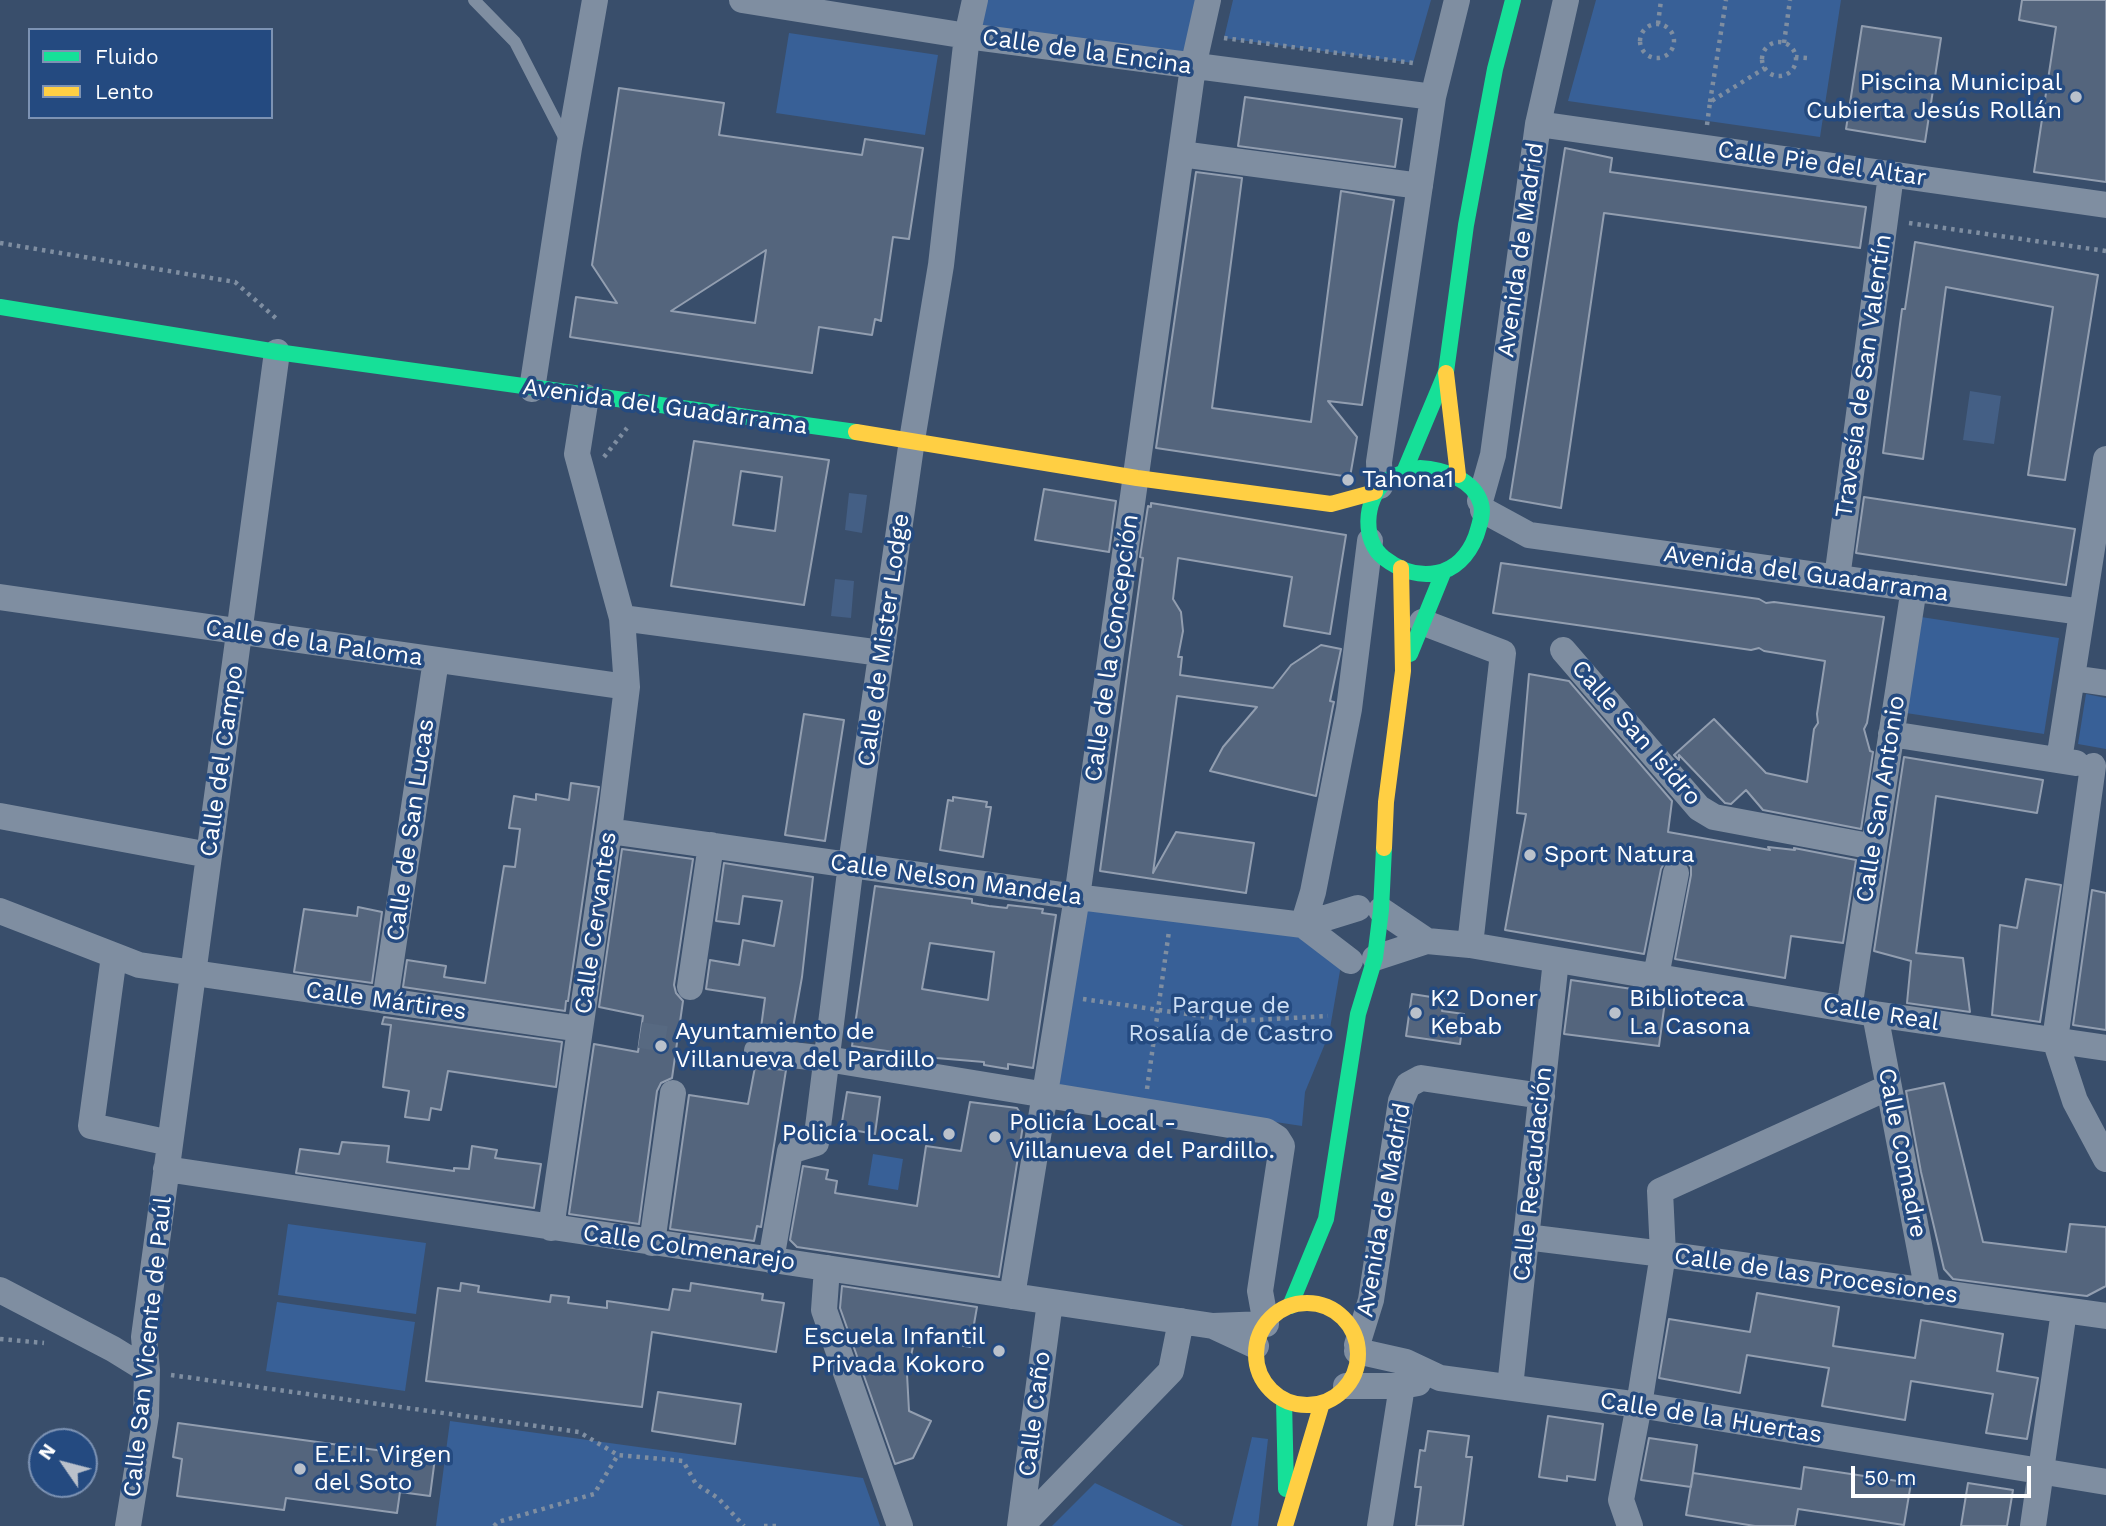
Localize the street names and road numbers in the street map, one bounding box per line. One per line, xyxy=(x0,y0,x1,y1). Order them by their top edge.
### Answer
street label: Calle de la Encina xyxy=(980,23,1194,81)
street label: Calle Pie del Altar xyxy=(1716,135,1928,193)
street label: Avenida de Madrid xyxy=(1492,141,1550,359)
street label: Travesía de San Valentín xyxy=(1830,232,1898,520)
street label: Avenida del Guadarrama xyxy=(521,373,809,441)
street label: Calle de Mister Lodge xyxy=(852,512,916,768)
street label: Calle de la Concepción xyxy=(1079,512,1145,784)
street label: Avenida del Guadarrama xyxy=(1662,540,1950,608)
street label: Calle de la Paloma xyxy=(203,613,425,673)
street label: Calle San Isidro xyxy=(1565,654,1707,812)
street label: Calle del Campo xyxy=(194,663,250,859)
street label: Calle San Antonio xyxy=(1850,693,1912,905)
street label: Calle de San Lucas xyxy=(381,717,441,943)
street label: Calle Cervantes xyxy=(569,830,623,1016)
street label: Calle Nelson Mandela xyxy=(828,848,1084,912)
street label: Calle Mártires xyxy=(304,975,468,1027)
street label: Calle Real xyxy=(1821,991,1941,1037)
street label: Calle Recaudación xyxy=(1507,1065,1559,1283)
street label: Calle Comadre xyxy=(1871,1066,1933,1240)
street label: Avenida de Madrid xyxy=(1351,1101,1417,1319)
street label: Calle San Vicente de Paúl xyxy=(118,1195,178,1499)
street label: Calle Colmenarejo xyxy=(581,1219,797,1277)
street label: Calle de las Procesiones xyxy=(1672,1242,1960,1310)
street label: Calle Caño xyxy=(1013,1350,1057,1478)
street label: Calle de la Huertas xyxy=(1598,1386,1824,1450)

